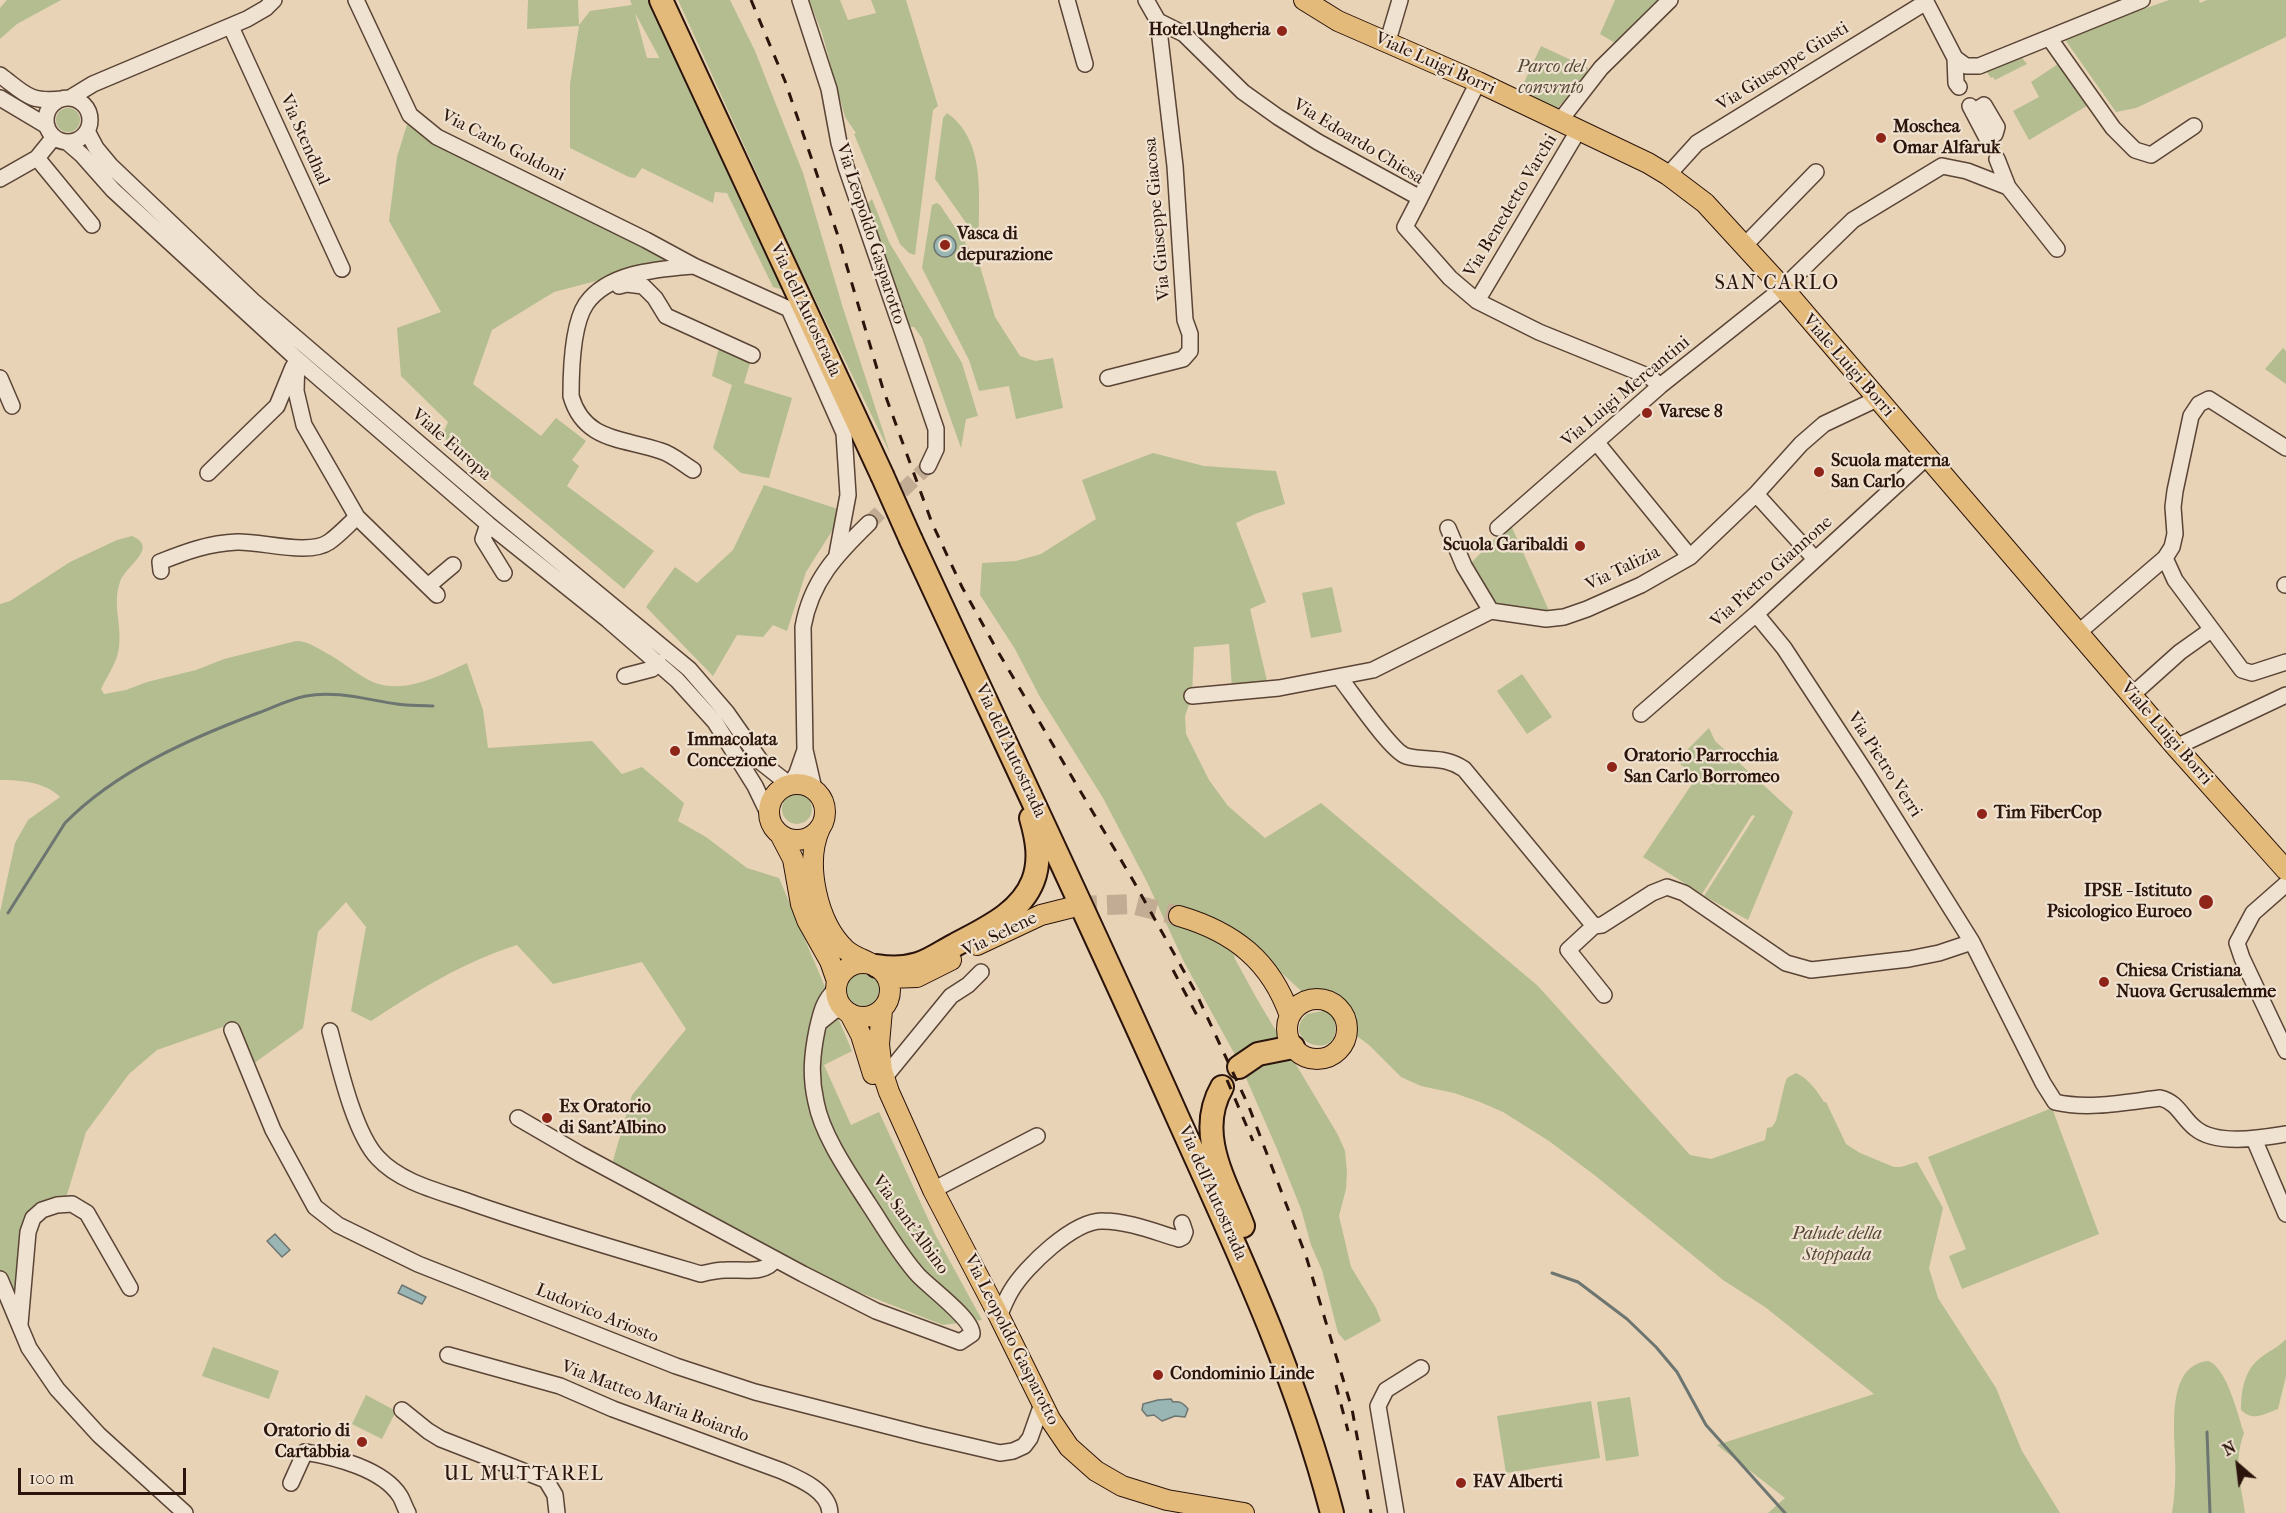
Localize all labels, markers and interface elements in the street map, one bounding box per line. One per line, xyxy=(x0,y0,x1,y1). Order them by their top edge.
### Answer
street label: Via Giuseppe Giusti xyxy=(1713,18,1853,116)
place label: Hotel Ungheria xyxy=(1149,20,1270,42)
marker: Hotel Ungheria xyxy=(1275,24,1289,38)
street label: Viale Luigi Borri xyxy=(1372,28,1498,100)
park label: Parco del convrnto xyxy=(1517,57,1585,100)
street label: Via Stendhal xyxy=(274,91,334,189)
street label: Via Edoardo Chiesa xyxy=(1289,94,1427,190)
street label: Via Carlo Goldoni xyxy=(437,105,569,187)
place label: Moschea Omar Alfaruk xyxy=(1893,117,2000,160)
street label: Via Benedetto Varchi xyxy=(1460,130,1562,282)
marker: Moschea Omar Alfaruk xyxy=(1874,131,1888,145)
street label: Via Giuseppe Giacosa xyxy=(1140,137,1176,301)
street label: Via Leopoldo Gasparotto xyxy=(831,141,909,327)
place label: Vasca di depurazione xyxy=(957,224,1053,266)
marker: Vasca di depurazione xyxy=(938,238,952,252)
street label: Via dell'Autostrada xyxy=(765,240,845,380)
district label: SAN CARLO xyxy=(1714,272,1840,296)
street label: Viale Luigi Borri xyxy=(1797,310,1899,422)
street label: Via Luigi Mercantini xyxy=(1557,332,1695,452)
place label: Varese 8 xyxy=(1659,402,1723,424)
street label: Viale Europa xyxy=(407,404,495,486)
marker: Varese 8 xyxy=(1640,406,1654,420)
place label: Scuola materna San Carlo xyxy=(1831,451,1950,494)
marker: Scuola materna San Carlo xyxy=(1812,465,1826,479)
street label: Via Pietro Giannone xyxy=(1707,512,1837,632)
place label: Scuola Garibaldi xyxy=(1443,535,1568,557)
marker: Scuola Garibaldi xyxy=(1573,539,1587,553)
street label: Via Talizia xyxy=(1582,542,1664,596)
street label: Viale Luigi Borri xyxy=(2115,678,2217,790)
street label: Via dell'Autostrada xyxy=(970,681,1050,821)
street label: Via Pietro Verri xyxy=(1842,708,1926,822)
place label: Immacolata Concezione xyxy=(687,730,777,772)
marker: Immacolata Concezione xyxy=(668,744,682,758)
place label: Oratorio Parrocchia San Carlo Borromeo xyxy=(1624,746,1780,789)
marker: Oratorio Parrocchia San Carlo Borromeo xyxy=(1605,760,1619,774)
place label: Tim FiberCop xyxy=(1994,803,2102,825)
marker: Tim FiberCop xyxy=(1975,807,1989,821)
place label: IPSE - Istituto Psicologico Euroeo xyxy=(2047,881,2192,924)
marker: IPSE - Istituto Psicologico Euroeo xyxy=(2197,893,2215,911)
street label: Via Selene xyxy=(959,908,1041,962)
place label: Chiesa Cristiana Nuova Gerusalemme xyxy=(2116,961,2276,1004)
marker: Chiesa Cristiana Nuova Gerusalemme xyxy=(2097,975,2111,989)
place label: Ex Oratorio di Sant'Albino xyxy=(559,1097,666,1140)
marker: Ex Oratorio di Sant'Albino xyxy=(540,1111,554,1125)
street label: Via dell'Autostrada xyxy=(1173,1122,1251,1264)
street label: Via Sant'Albino xyxy=(867,1171,953,1279)
park label: Palude della Stoppada xyxy=(1792,1224,1882,1266)
street label: Via Leopoldo Gasparotto xyxy=(958,1251,1064,1429)
street label: Ludovico Ariosto xyxy=(532,1280,662,1348)
street label: Via Matteo Maria Boiardo xyxy=(558,1356,752,1448)
place label: Condominio Linde xyxy=(1170,1364,1314,1386)
marker: Condominio Linde xyxy=(1151,1368,1165,1382)
place label: Oratorio di Cartabbia xyxy=(263,1421,350,1464)
marker: Oratorio di Cartabbia xyxy=(355,1435,369,1449)
north arrow xyxy=(2208,1435,2268,1495)
text: N xyxy=(2219,1437,2239,1460)
scale bar xyxy=(21,1456,189,1494)
district label: UL MUTTAREL xyxy=(444,1463,604,1487)
text: 100 m xyxy=(29,1468,74,1489)
place label: FAV Alberti xyxy=(1473,1472,1563,1494)
marker: FAV Alberti xyxy=(1454,1476,1468,1490)

